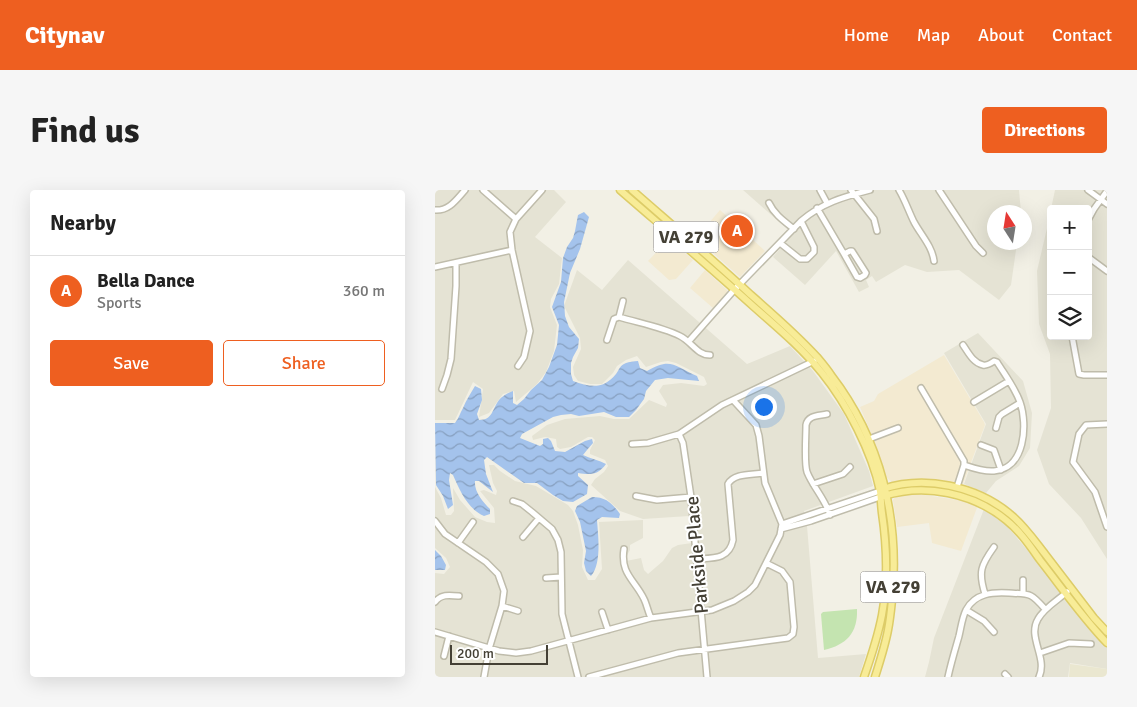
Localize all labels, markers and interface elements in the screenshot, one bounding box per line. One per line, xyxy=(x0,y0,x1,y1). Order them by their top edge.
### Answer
text: Citynav xyxy=(25,20,104,50)
text: Home xyxy=(844,24,889,46)
text: Map xyxy=(917,24,950,46)
text: About xyxy=(978,24,1024,46)
text: Contact xyxy=(1052,24,1112,46)
button: Directions xyxy=(982,107,1107,153)
text: Find us xyxy=(30,109,140,152)
north arrow xyxy=(987,205,1032,250)
map controls xyxy=(1047,205,1092,340)
button: + xyxy=(1047,205,1092,250)
text: Nearby xyxy=(50,210,116,236)
pin: A xyxy=(721,212,753,250)
road number: VA 279 xyxy=(653,222,719,252)
button: − xyxy=(1047,250,1092,295)
text: Bella Dance xyxy=(97,269,195,293)
text: A xyxy=(61,281,71,301)
text: 360 m xyxy=(343,281,385,301)
text: Sports xyxy=(97,293,142,313)
button: layers xyxy=(1047,295,1092,340)
button: Save xyxy=(50,340,213,386)
button: Share xyxy=(223,340,385,386)
your location xyxy=(751,394,777,420)
street label: Parkside Place xyxy=(680,495,714,615)
road number: VA 279 xyxy=(861,572,925,602)
scale bar xyxy=(450,642,547,665)
text: 200 m xyxy=(457,645,494,662)

